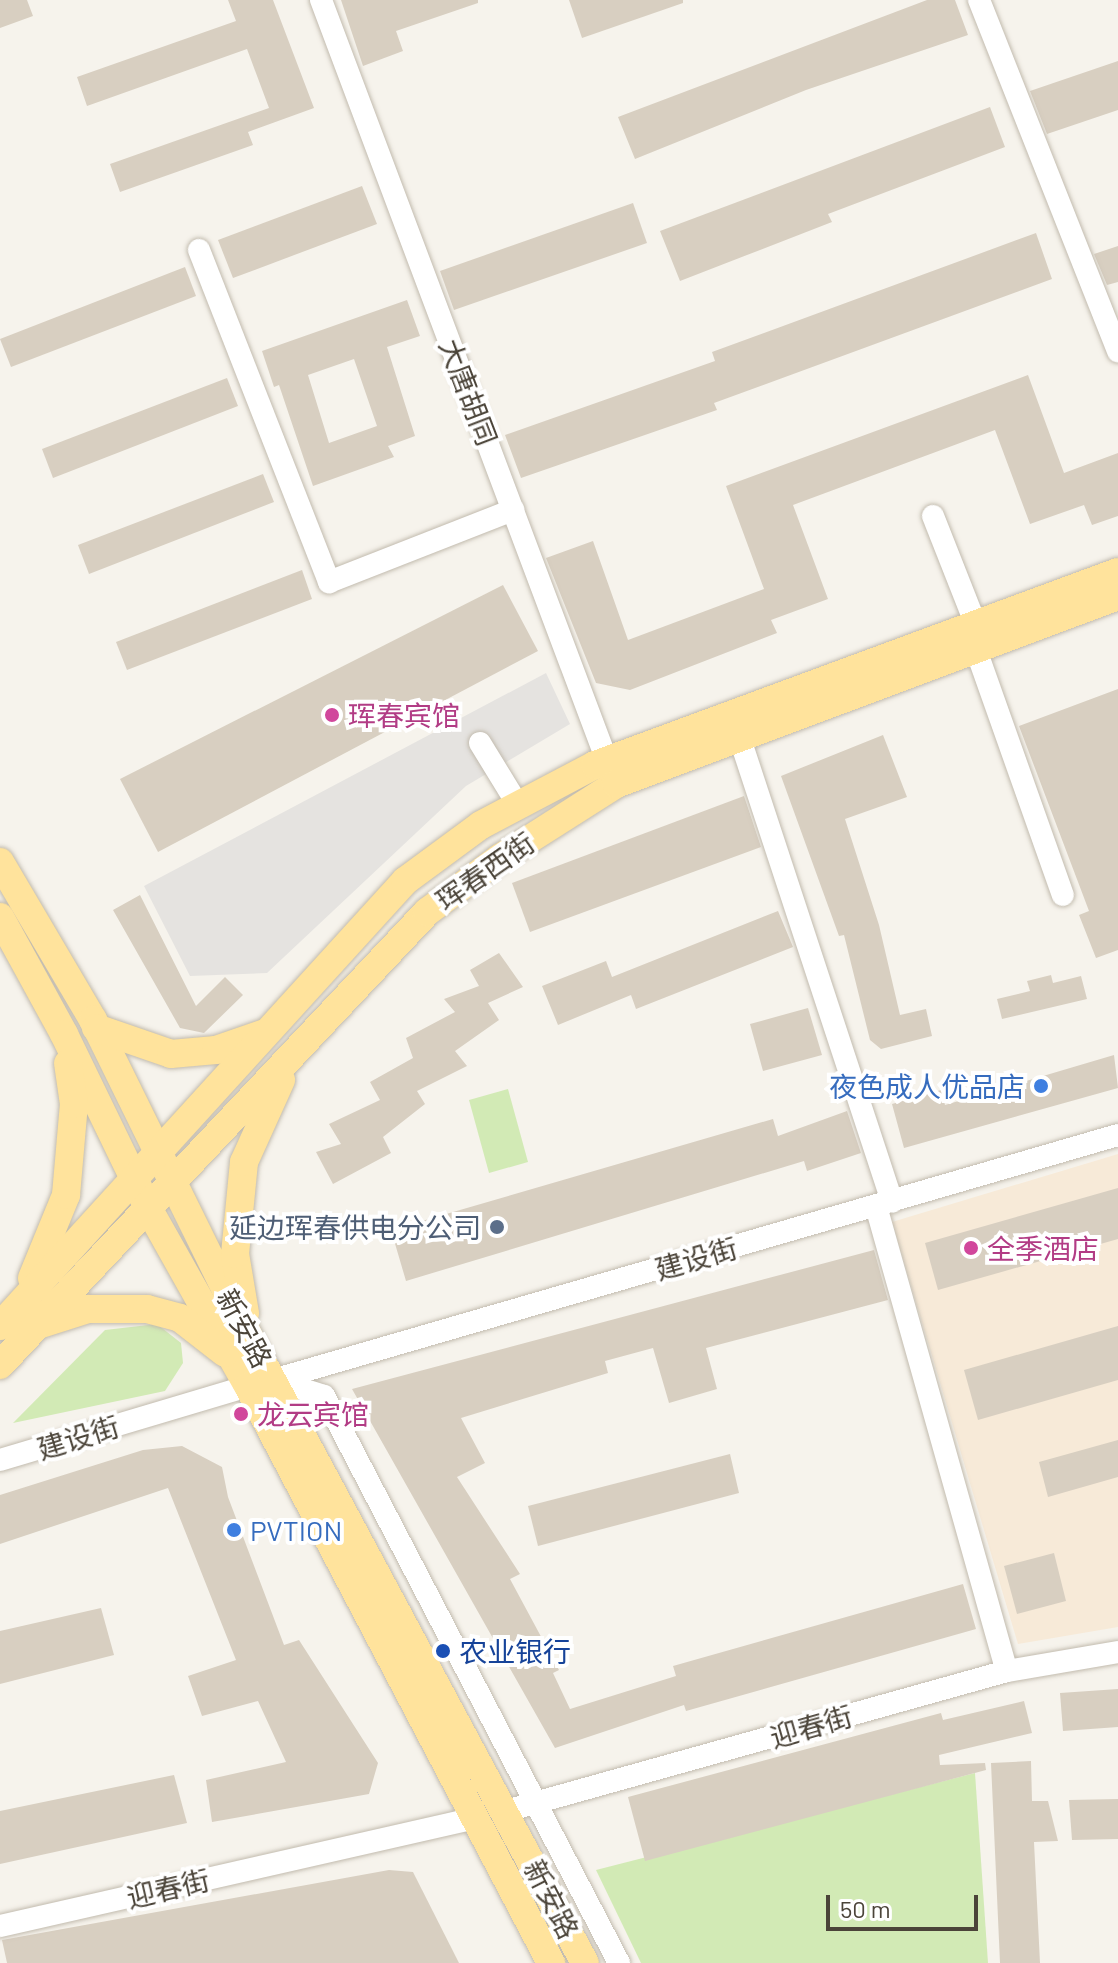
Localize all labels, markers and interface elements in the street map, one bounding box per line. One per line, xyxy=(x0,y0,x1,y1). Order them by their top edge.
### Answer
street label: 大唐胡同 xyxy=(433,334,505,450)
place label: 珲春宾馆 xyxy=(348,698,460,732)
marker: 珲春宾馆 xyxy=(323,706,341,724)
street label: 珲春西街 xyxy=(429,825,541,917)
place label: 夜色成人优品店 xyxy=(829,1069,1025,1103)
marker: 夜色成人优品店 xyxy=(1032,1077,1050,1095)
place label: 延边珲春供电分公司 xyxy=(229,1210,481,1244)
marker: 延边珲春供电分公司 xyxy=(488,1218,506,1236)
street label: 建设街 xyxy=(651,1230,741,1286)
place label: 全季酒店 xyxy=(987,1231,1099,1265)
marker: 全季酒店 xyxy=(962,1239,980,1257)
street label: 新安路 xyxy=(210,1283,280,1373)
place label: 龙云宾馆 xyxy=(257,1397,369,1431)
marker: 龙云宾馆 xyxy=(232,1405,250,1423)
street label: 建设街 xyxy=(33,1409,123,1465)
place label: PVTION xyxy=(250,1513,342,1547)
marker: PVTION xyxy=(225,1521,243,1539)
place label: 农业银行 xyxy=(459,1634,571,1668)
marker: 农业银行 xyxy=(434,1642,452,1660)
street label: 迎春街 xyxy=(766,1698,856,1754)
street label: 新安路 xyxy=(518,1854,586,1944)
street label: 迎春街 xyxy=(123,1862,213,1914)
scale bar xyxy=(830,1879,982,1929)
text: 50 m xyxy=(840,1894,891,1923)

